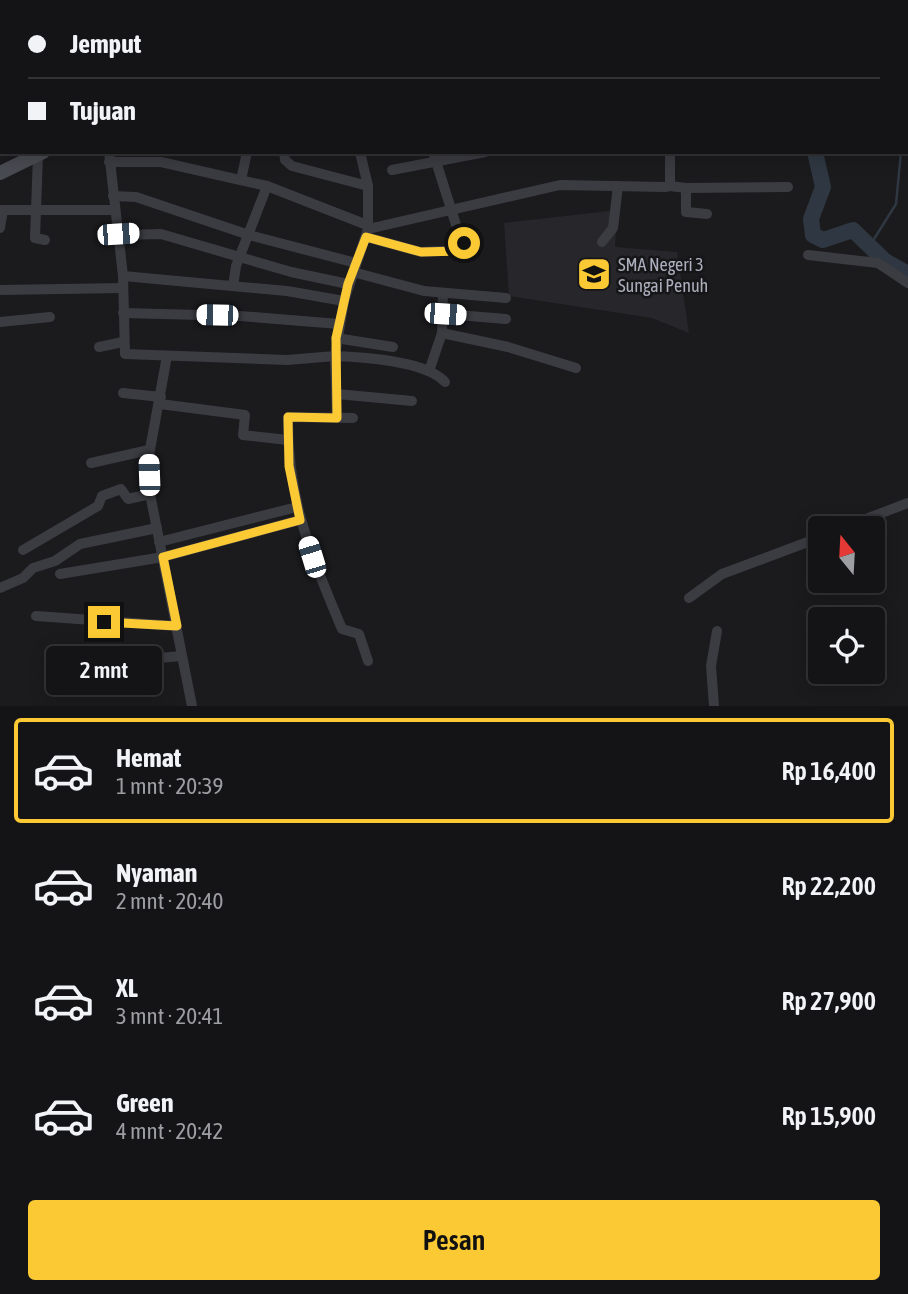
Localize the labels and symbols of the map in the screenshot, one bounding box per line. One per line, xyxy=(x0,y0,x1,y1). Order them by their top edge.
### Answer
car xyxy=(97,222,140,246)
route start xyxy=(448,227,480,259)
place label: SMA Negeri 3 Sungai Penuh xyxy=(618,254,708,296)
school or university icon: SMA Negeri 3 Sungai Penuh xyxy=(575,255,613,293)
car xyxy=(424,302,467,326)
car xyxy=(196,304,239,326)
car xyxy=(138,454,161,496)
north arrow xyxy=(808,516,886,593)
car xyxy=(296,534,329,580)
route end xyxy=(88,606,120,638)
callout: 2 mnt xyxy=(46,646,162,696)

